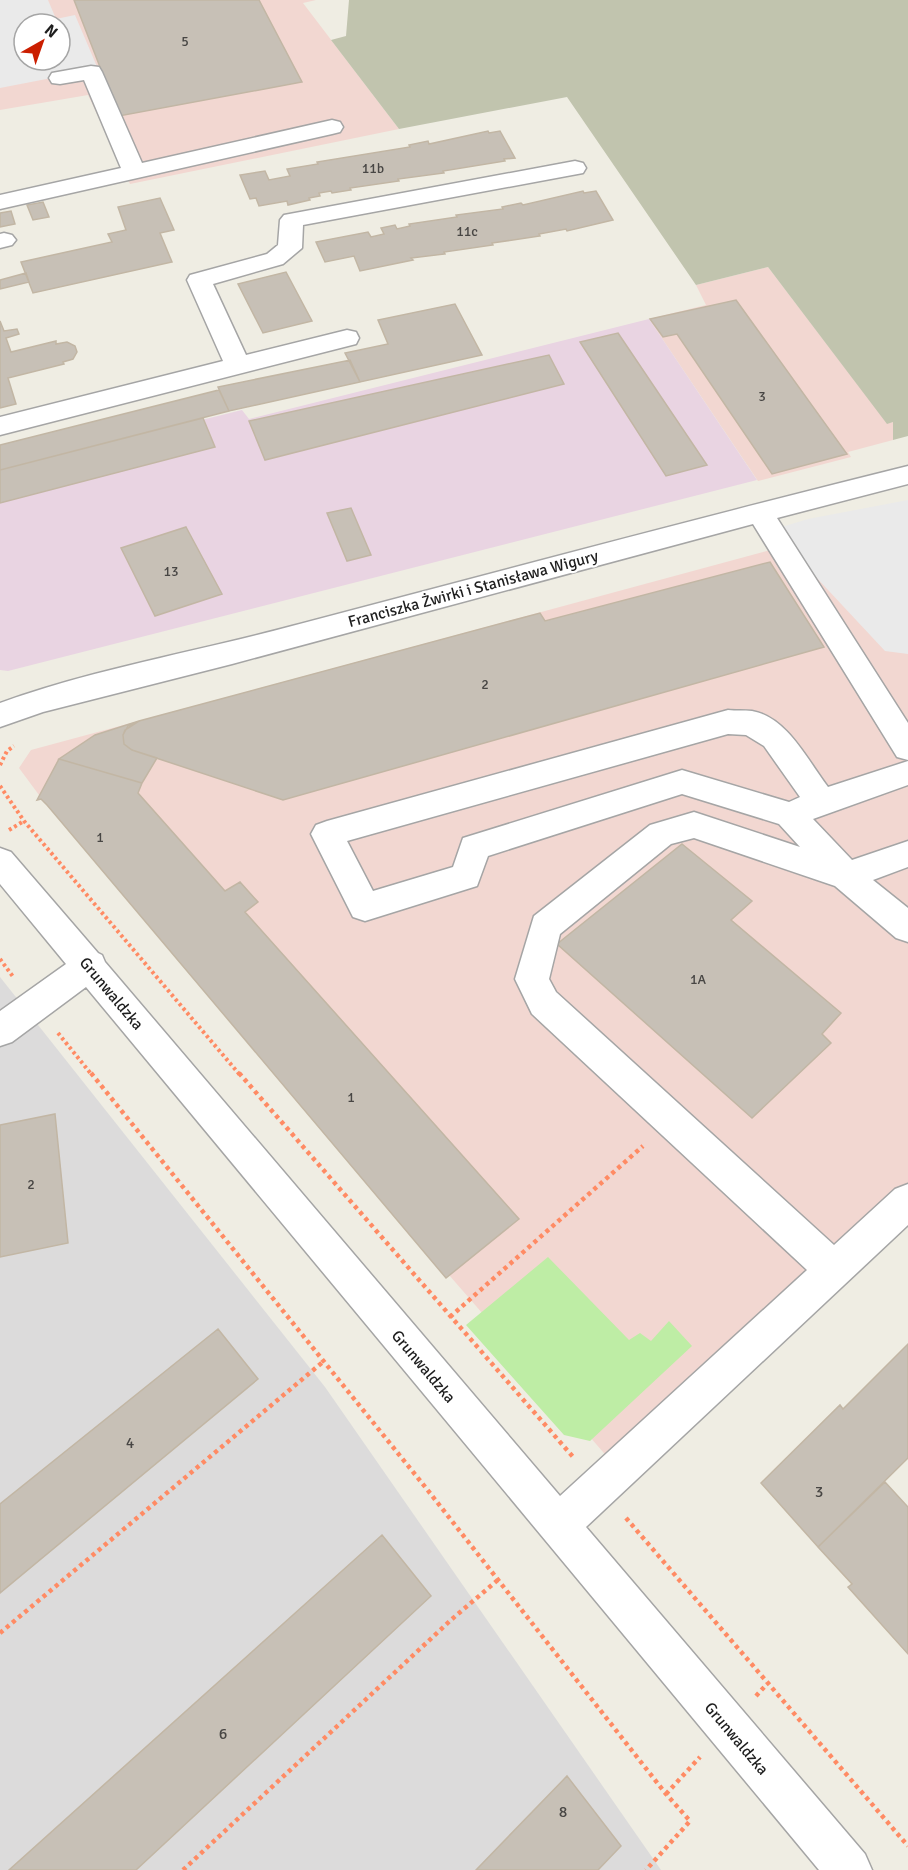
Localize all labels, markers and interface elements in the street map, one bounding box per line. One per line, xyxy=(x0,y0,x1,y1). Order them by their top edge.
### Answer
north arrow xyxy=(12,12,72,72)
text: N xyxy=(40,20,62,43)
house number: 5 xyxy=(181,33,189,50)
house number: 11b xyxy=(362,160,384,177)
house number: 11c xyxy=(456,223,478,240)
house number: 3 xyxy=(758,388,766,405)
street label: Franciszka Żwirki i Stanisława Wigury xyxy=(346,546,601,632)
house number: 13 xyxy=(163,563,179,580)
house number: 2 xyxy=(481,676,489,693)
house number: 1 xyxy=(96,829,104,846)
street label: Grunwaldzka xyxy=(75,953,148,1034)
house number: 1A xyxy=(690,971,706,988)
house number: 1 xyxy=(347,1089,355,1106)
house number: 2 xyxy=(27,1176,35,1193)
street label: Grunwaldzka xyxy=(387,1326,460,1407)
house number: 4 xyxy=(126,1433,135,1453)
house number: 3 xyxy=(815,1482,823,1502)
street label: Grunwaldzka xyxy=(700,1698,773,1779)
house number: 6 xyxy=(219,1724,227,1744)
house number: 8 xyxy=(559,1802,567,1822)

